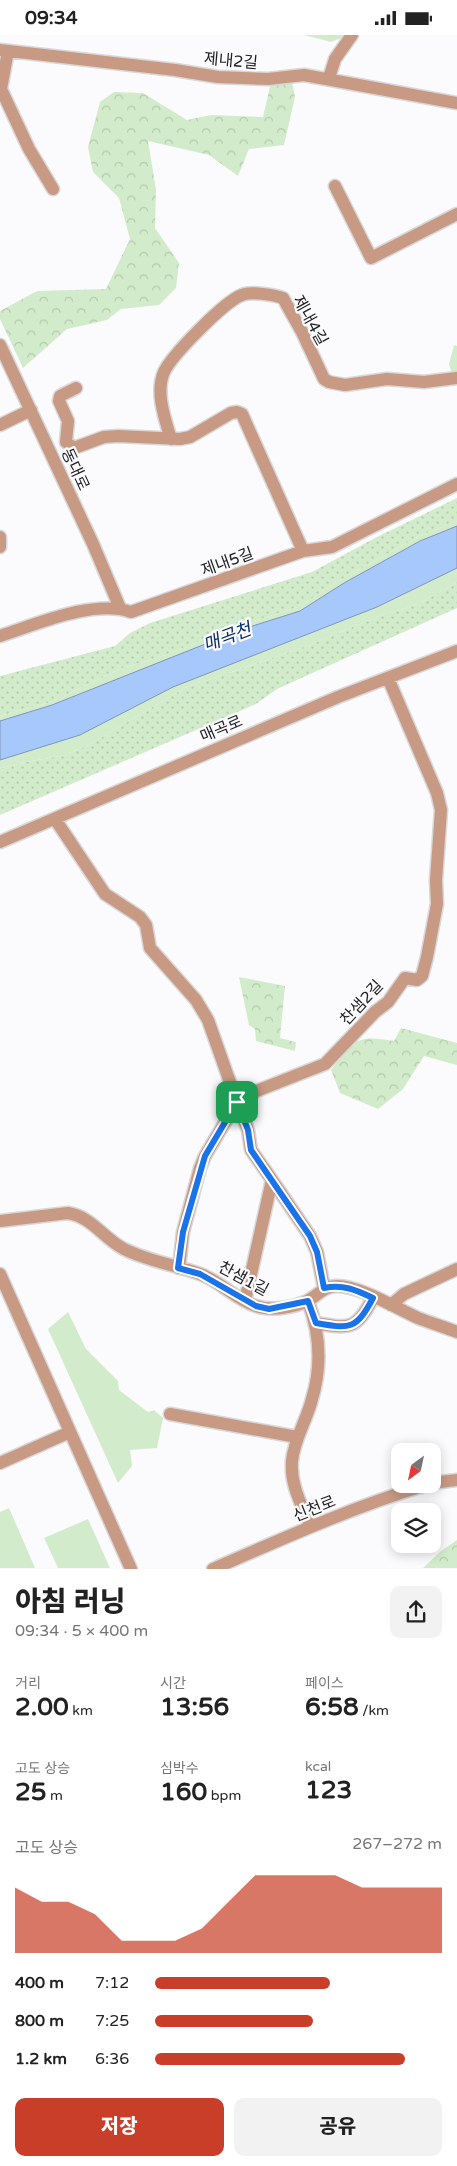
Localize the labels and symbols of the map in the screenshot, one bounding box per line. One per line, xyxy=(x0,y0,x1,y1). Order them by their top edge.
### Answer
street label: 제내2길 xyxy=(203,49,259,73)
street label: 제내4길 xyxy=(288,292,332,349)
street label: 동대로 xyxy=(57,445,94,494)
street label: 제내5길 xyxy=(198,543,256,581)
water label: 매곡천 xyxy=(200,617,256,656)
street label: 매곡로 xyxy=(197,711,246,747)
street label: 찬샘2길 xyxy=(336,976,388,1029)
pin xyxy=(216,1081,258,1123)
street label: 찬샘1길 xyxy=(215,1257,272,1300)
north arrow xyxy=(391,1443,441,1493)
street label: 신천로 xyxy=(290,1491,339,1526)

